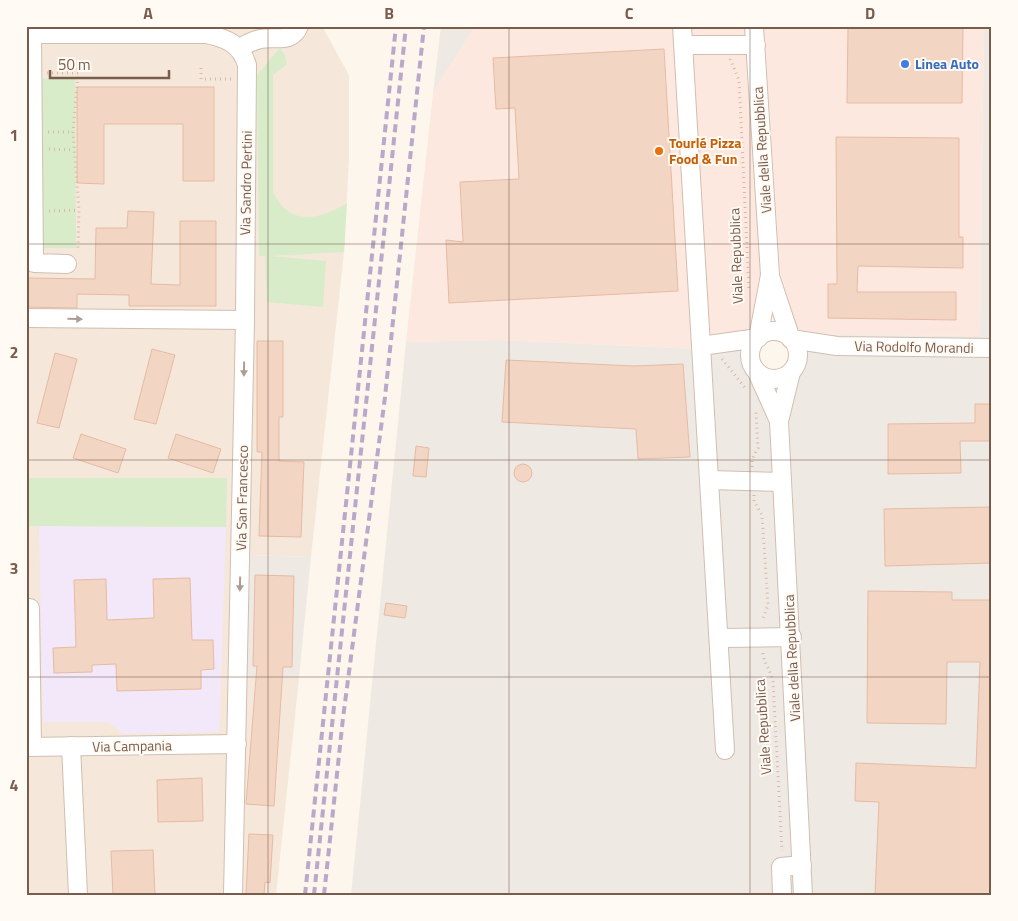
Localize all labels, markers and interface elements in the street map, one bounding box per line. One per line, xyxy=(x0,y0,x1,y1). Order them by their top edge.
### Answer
text: A xyxy=(143,1,153,25)
text: B xyxy=(384,1,394,25)
text: C xyxy=(625,1,634,25)
text: D xyxy=(865,1,875,25)
scale bar xyxy=(50,48,169,80)
text: 50 m xyxy=(58,53,91,76)
place label: Linea Auto xyxy=(915,53,979,74)
marker: Linea Auto xyxy=(899,58,911,70)
street label: Viale della Repubblica xyxy=(747,86,776,214)
text: 1 xyxy=(10,123,18,147)
street label: Via Sandro Pertini xyxy=(234,130,257,236)
place label: Tourlé Pizza Food & Fun xyxy=(669,132,742,169)
marker: Tourlé Pizza Food & Fun xyxy=(653,145,665,157)
street label: Viale Repubblica xyxy=(723,208,748,304)
one-way arrow xyxy=(67,315,83,323)
street label: Via Rodolfo Morandi xyxy=(854,335,974,358)
text: 2 xyxy=(10,340,18,364)
one-way arrow xyxy=(240,361,248,377)
street label: Via San Francesco xyxy=(230,445,253,551)
text: 3 xyxy=(10,556,18,580)
one-way arrow xyxy=(236,576,244,592)
street label: Viale della Repubblica xyxy=(778,594,805,722)
street label: Viale Repubblica xyxy=(749,678,776,776)
street label: Via Campania xyxy=(92,734,172,757)
text: 4 xyxy=(10,773,19,797)

